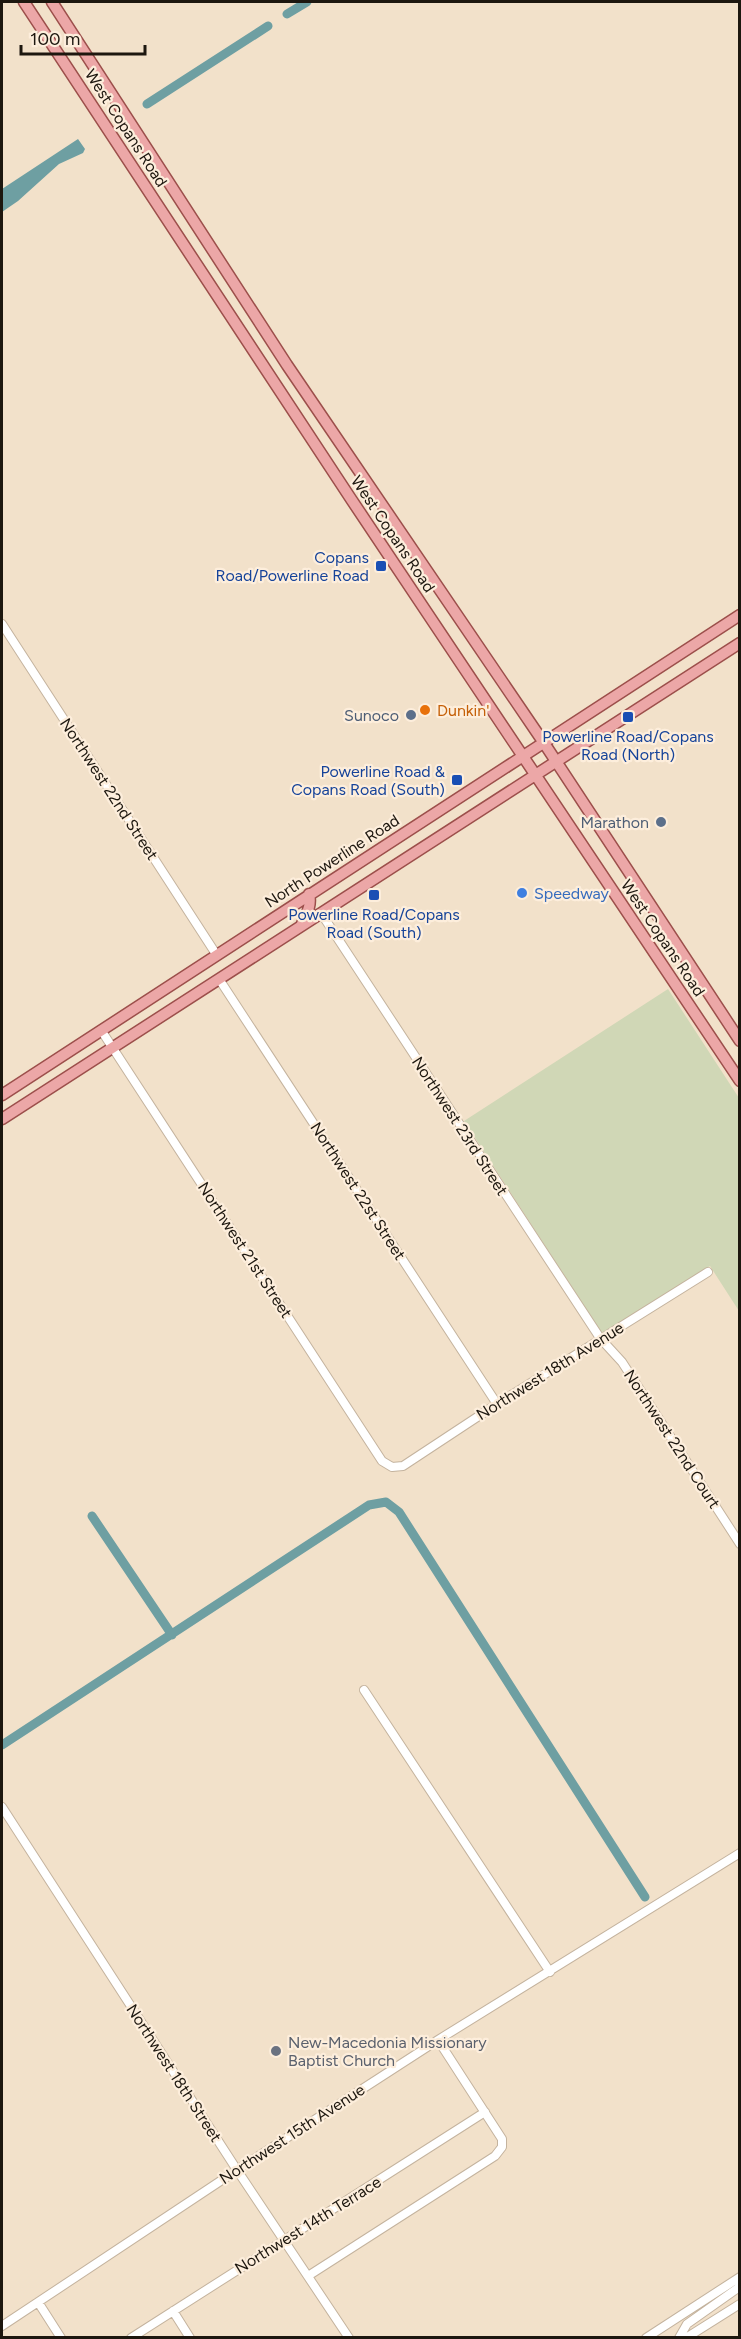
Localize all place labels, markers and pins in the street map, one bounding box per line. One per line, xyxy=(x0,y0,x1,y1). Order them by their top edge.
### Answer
place label: Copans Road/Powerline Road xyxy=(216,548,369,585)
marker: Copans Road/Powerline Road xyxy=(374,559,388,573)
place label: Dunkin' xyxy=(437,701,489,720)
marker: Dunkin' xyxy=(418,703,432,717)
place label: Sunoco xyxy=(344,706,399,725)
marker: Sunoco xyxy=(404,708,418,722)
marker: Powerline Road/Copans Road (North) xyxy=(621,710,635,724)
place label: Powerline Road/Copans Road (North) xyxy=(542,727,714,764)
place label: Powerline Road & Copans Road (South) xyxy=(291,762,446,799)
marker: Powerline Road & Copans Road (South) xyxy=(450,773,464,787)
place label: Marathon xyxy=(581,813,649,832)
marker: Marathon xyxy=(654,815,668,829)
place label: Speedway xyxy=(534,884,610,903)
marker: Speedway xyxy=(515,886,529,900)
marker: Powerline Road/Copans Road (South) xyxy=(367,888,381,902)
place label: Powerline Road/Copans Road (South) xyxy=(288,905,460,942)
place label: New-Macedonia Missionary Baptist Church xyxy=(288,2033,487,2070)
marker: New-Macedonia Missionary Baptist Church xyxy=(269,2044,283,2058)

